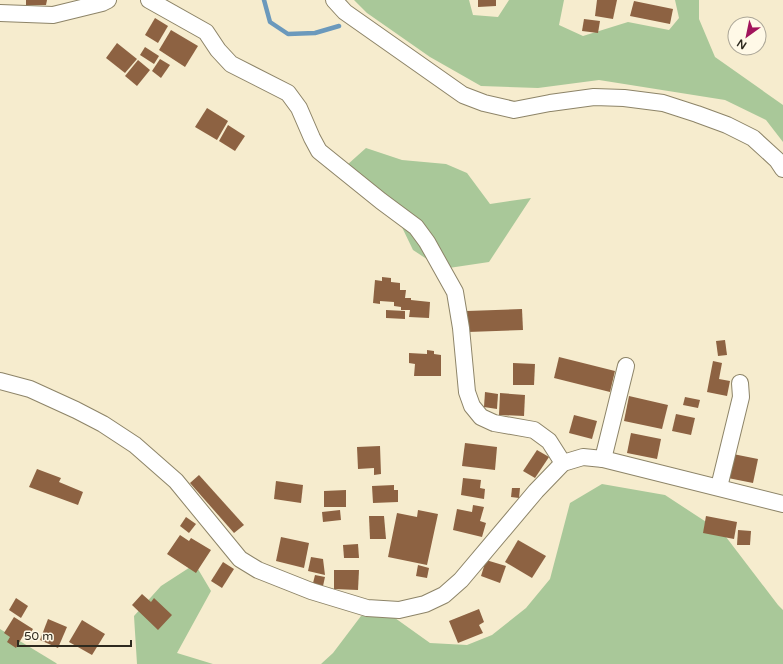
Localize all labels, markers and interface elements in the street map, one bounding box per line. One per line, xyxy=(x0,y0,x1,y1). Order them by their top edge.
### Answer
north arrow xyxy=(727,16,767,56)
text: N xyxy=(735,36,749,52)
scale bar xyxy=(18,622,131,648)
text: 50 m xyxy=(24,629,53,643)

